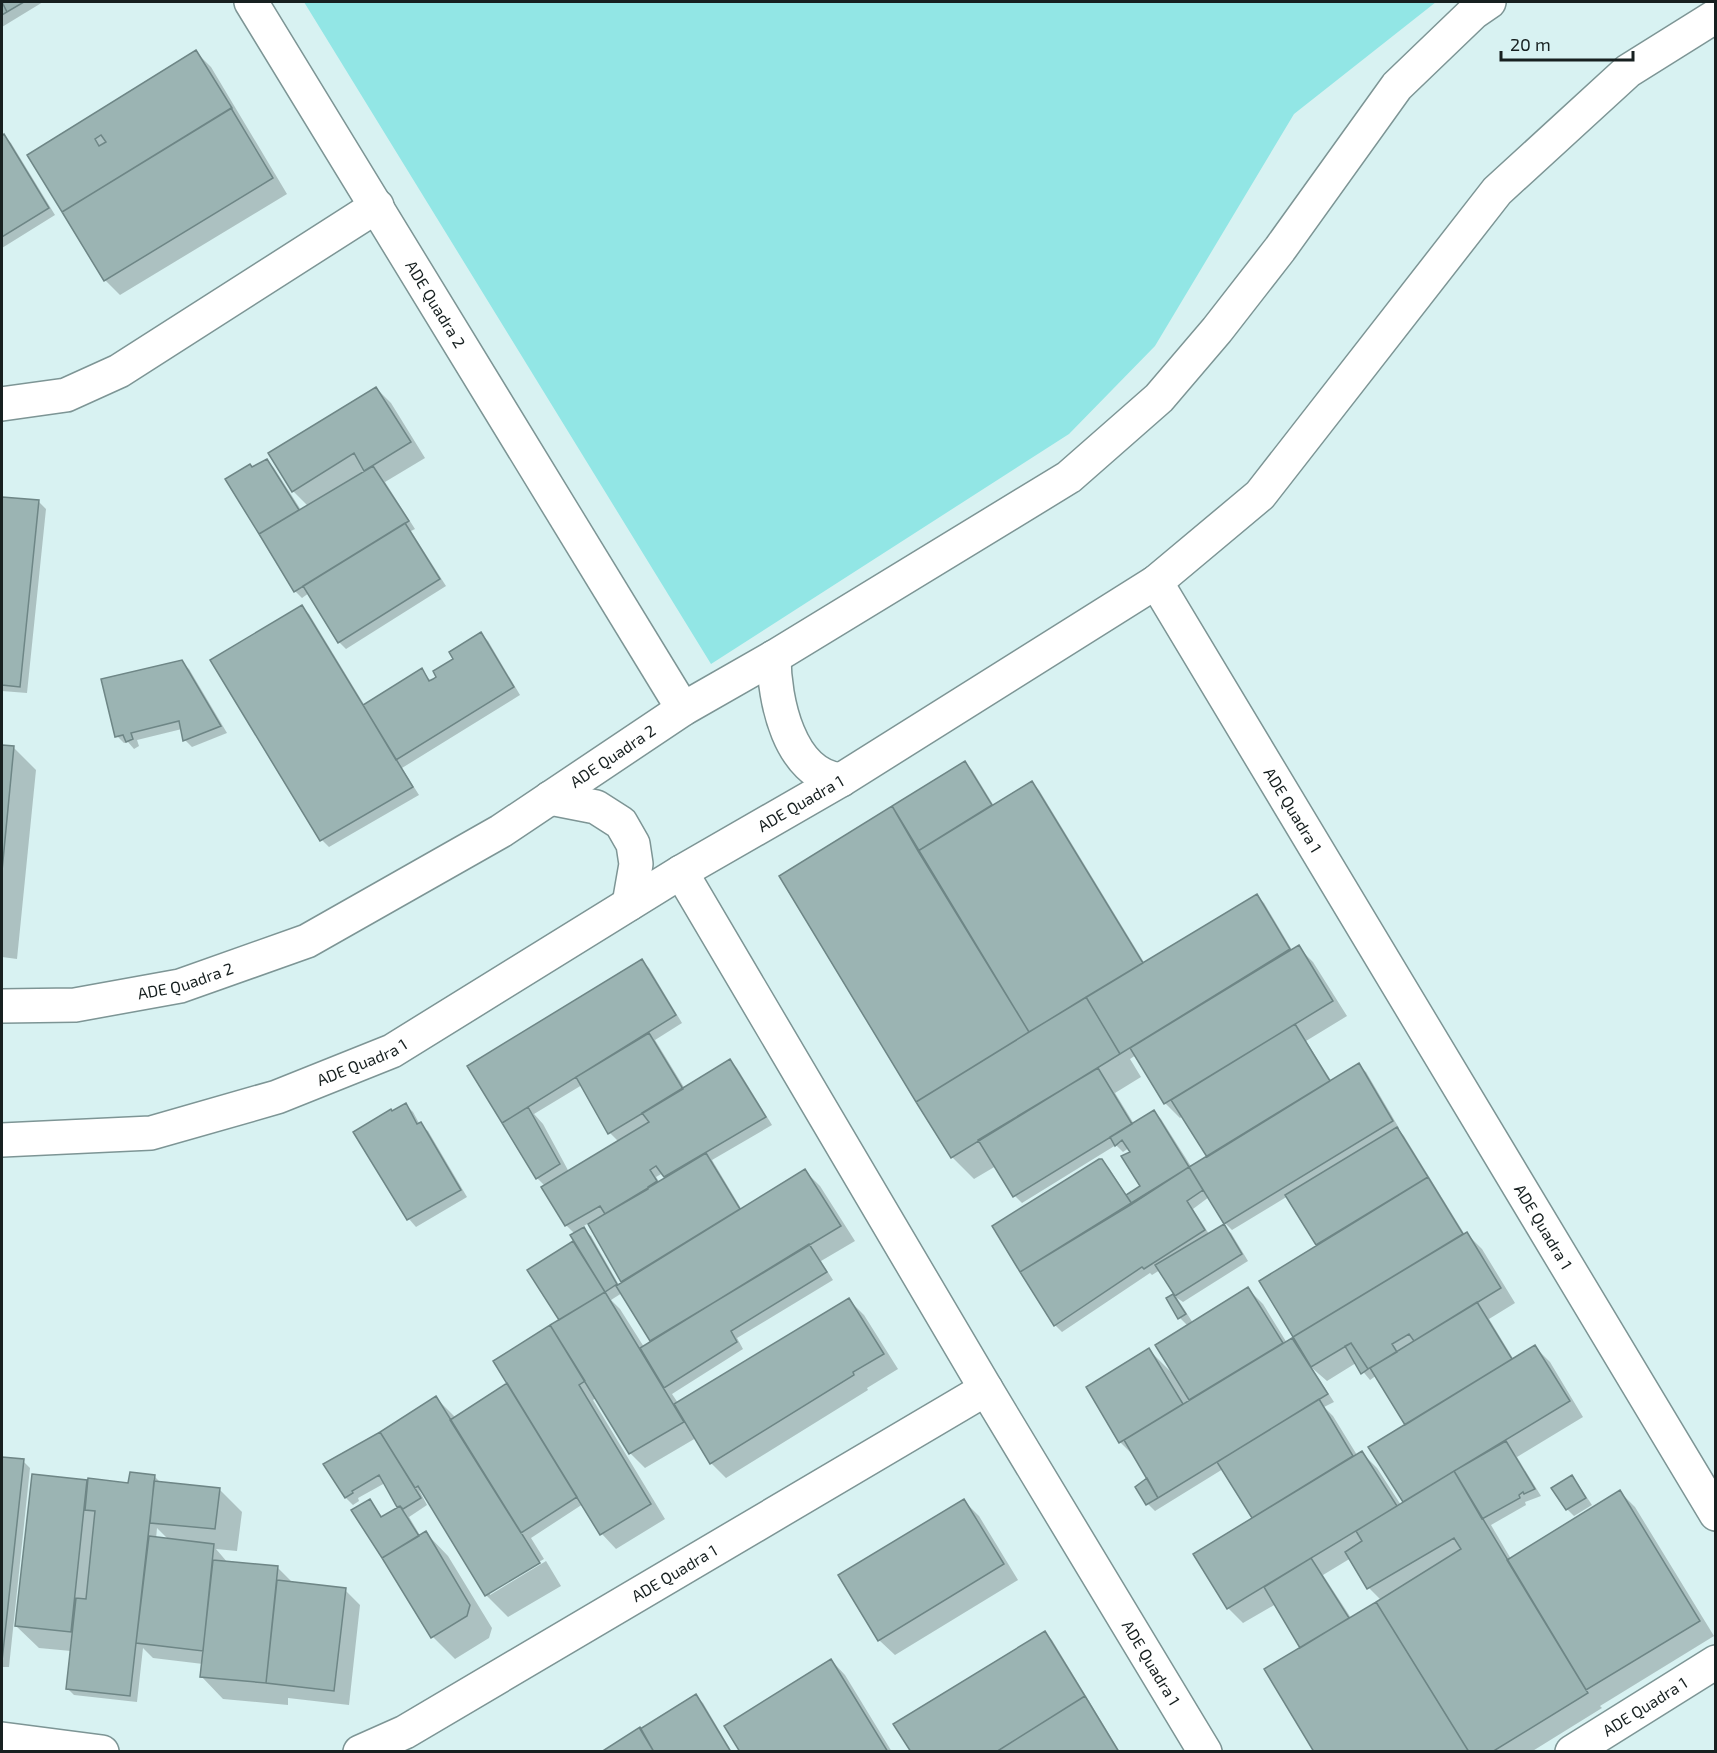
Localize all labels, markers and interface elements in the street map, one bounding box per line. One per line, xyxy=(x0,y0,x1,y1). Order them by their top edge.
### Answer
scale bar xyxy=(1501,24,1633,62)
text: 20 m xyxy=(1510,33,1551,55)
street label: ADE Quadra 2 xyxy=(402,257,470,351)
street label: ADE Quadra 2 xyxy=(566,720,659,791)
street label: ADE Quadra 1 xyxy=(1261,764,1326,856)
street label: ADE Quadra 1 xyxy=(754,771,847,835)
street label: ADE Quadra 2 xyxy=(136,958,235,1003)
street label: ADE Quadra 1 xyxy=(314,1034,410,1089)
street label: ADE Quadra 1 xyxy=(1511,1180,1577,1272)
street label: ADE Quadra 1 xyxy=(628,1540,720,1605)
street label: ADE Quadra 1 xyxy=(1119,1616,1185,1709)
street label: ADE Quadra 1 xyxy=(1599,1672,1690,1740)

